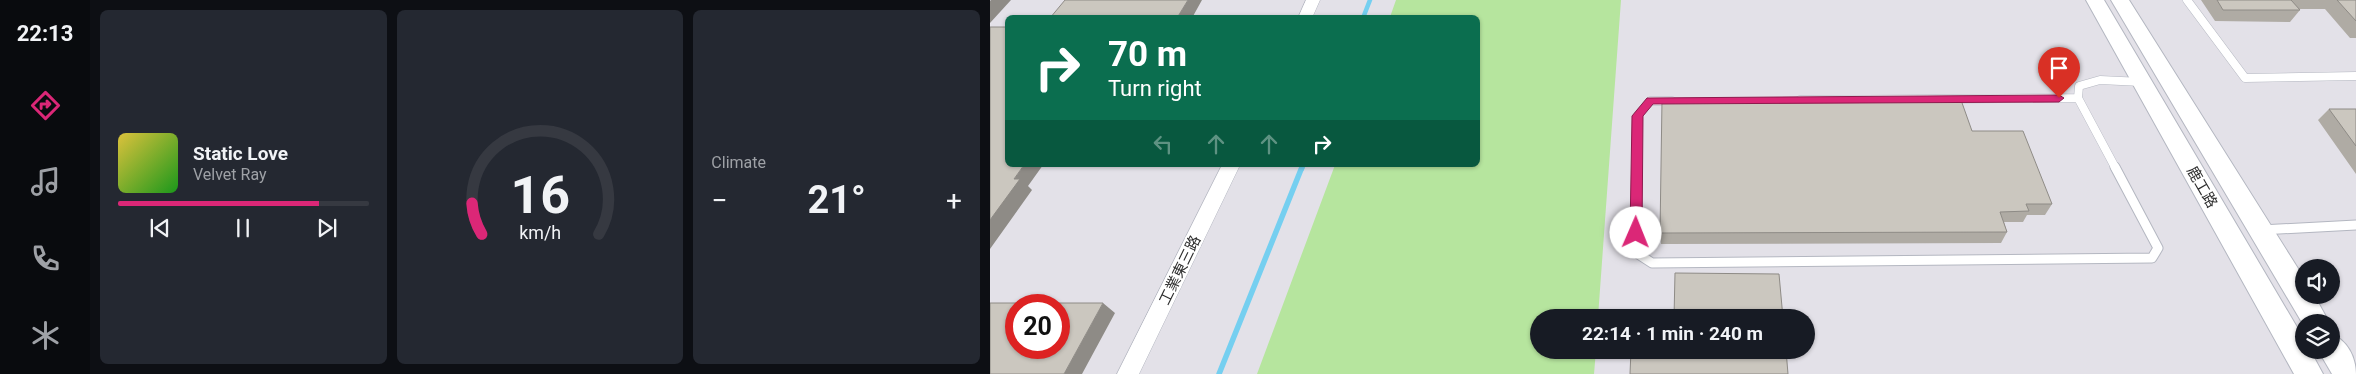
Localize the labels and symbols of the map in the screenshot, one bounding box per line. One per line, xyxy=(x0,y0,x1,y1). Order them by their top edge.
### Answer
pin xyxy=(2038,47,2080,98)
street label: 鹿工路 xyxy=(2183,163,2221,211)
position arrow xyxy=(1609,206,1661,258)
street label: 工業東三路 xyxy=(1155,232,1205,308)
speed limit sign: 20 xyxy=(1005,294,1070,359)

